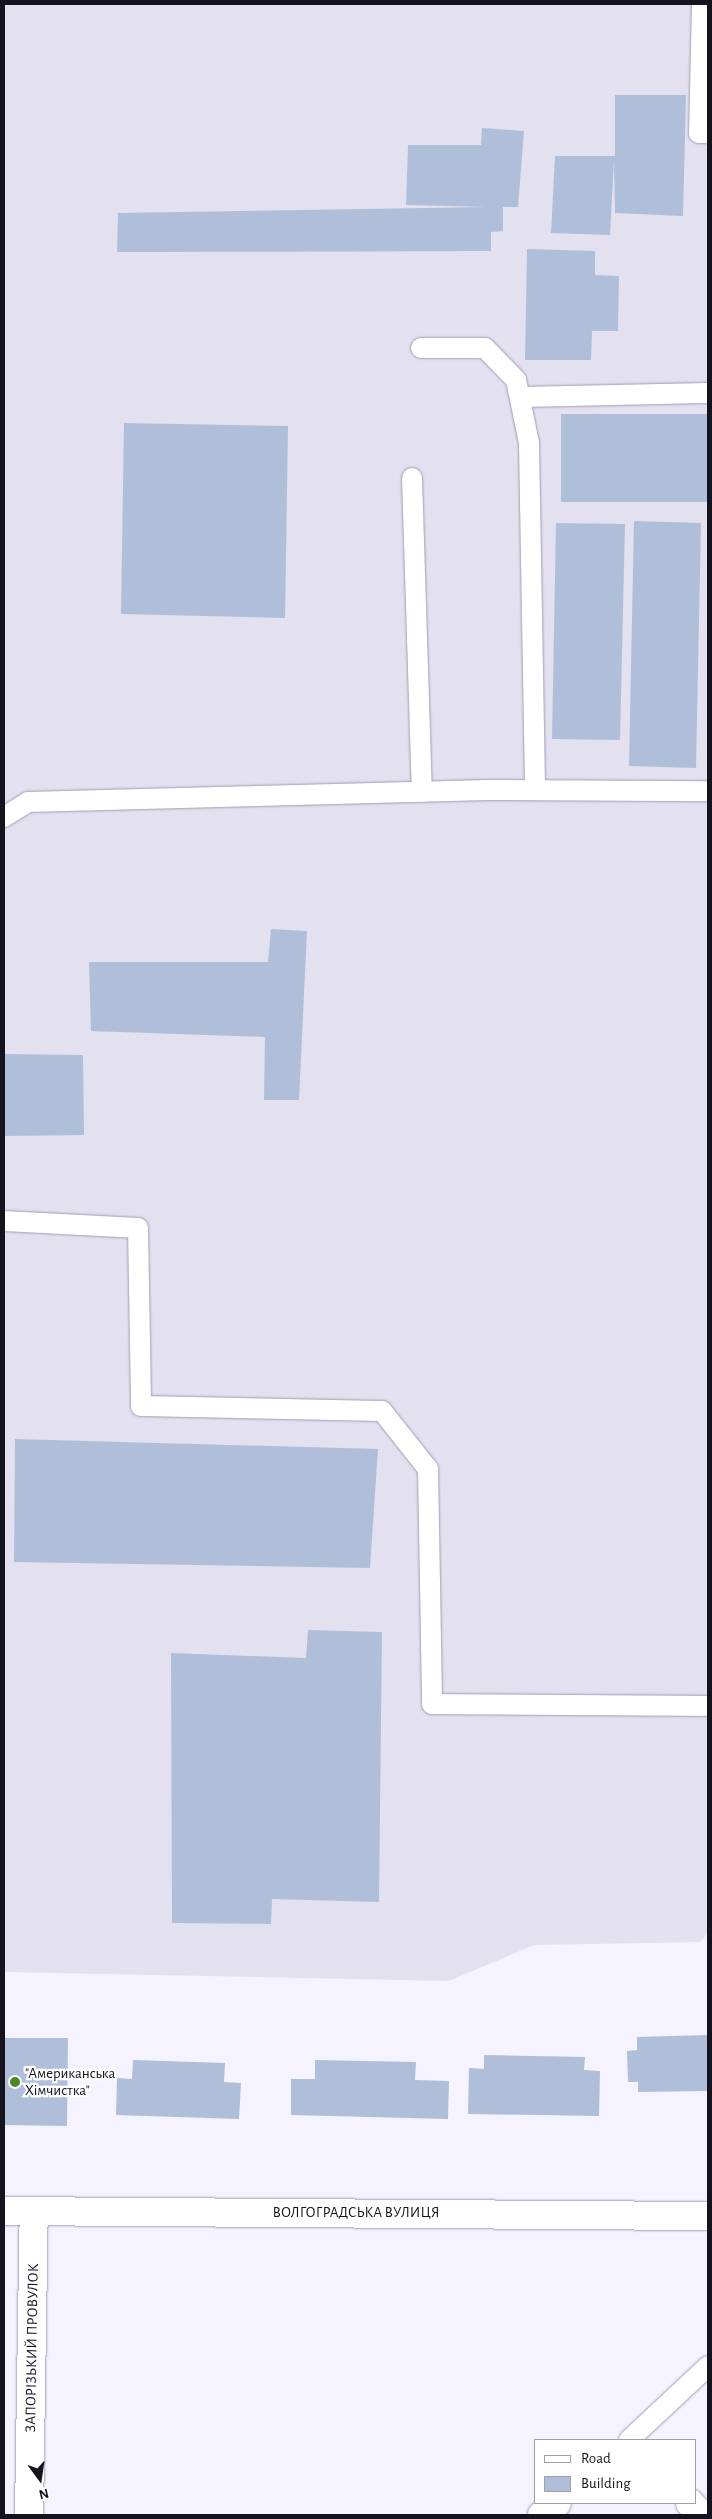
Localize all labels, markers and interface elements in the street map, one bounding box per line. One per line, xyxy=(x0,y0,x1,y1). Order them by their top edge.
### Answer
place label: "Американська Хімчистка" xyxy=(25,2064,115,2099)
marker: "Американська Хімчистка" xyxy=(9,2076,21,2088)
street label: ВОЛГОГРАДСЬКА ВУЛИЦЯ xyxy=(272,2204,440,2222)
street label: ЗАПОРІЗЬКИЙ ПРОВУЛОК xyxy=(22,2263,42,2433)
legend xyxy=(534,2439,697,2504)
text: Road xyxy=(581,2451,611,2466)
north arrow xyxy=(15,2454,65,2504)
text: Building xyxy=(581,2476,631,2491)
text: N xyxy=(37,2486,50,2502)

